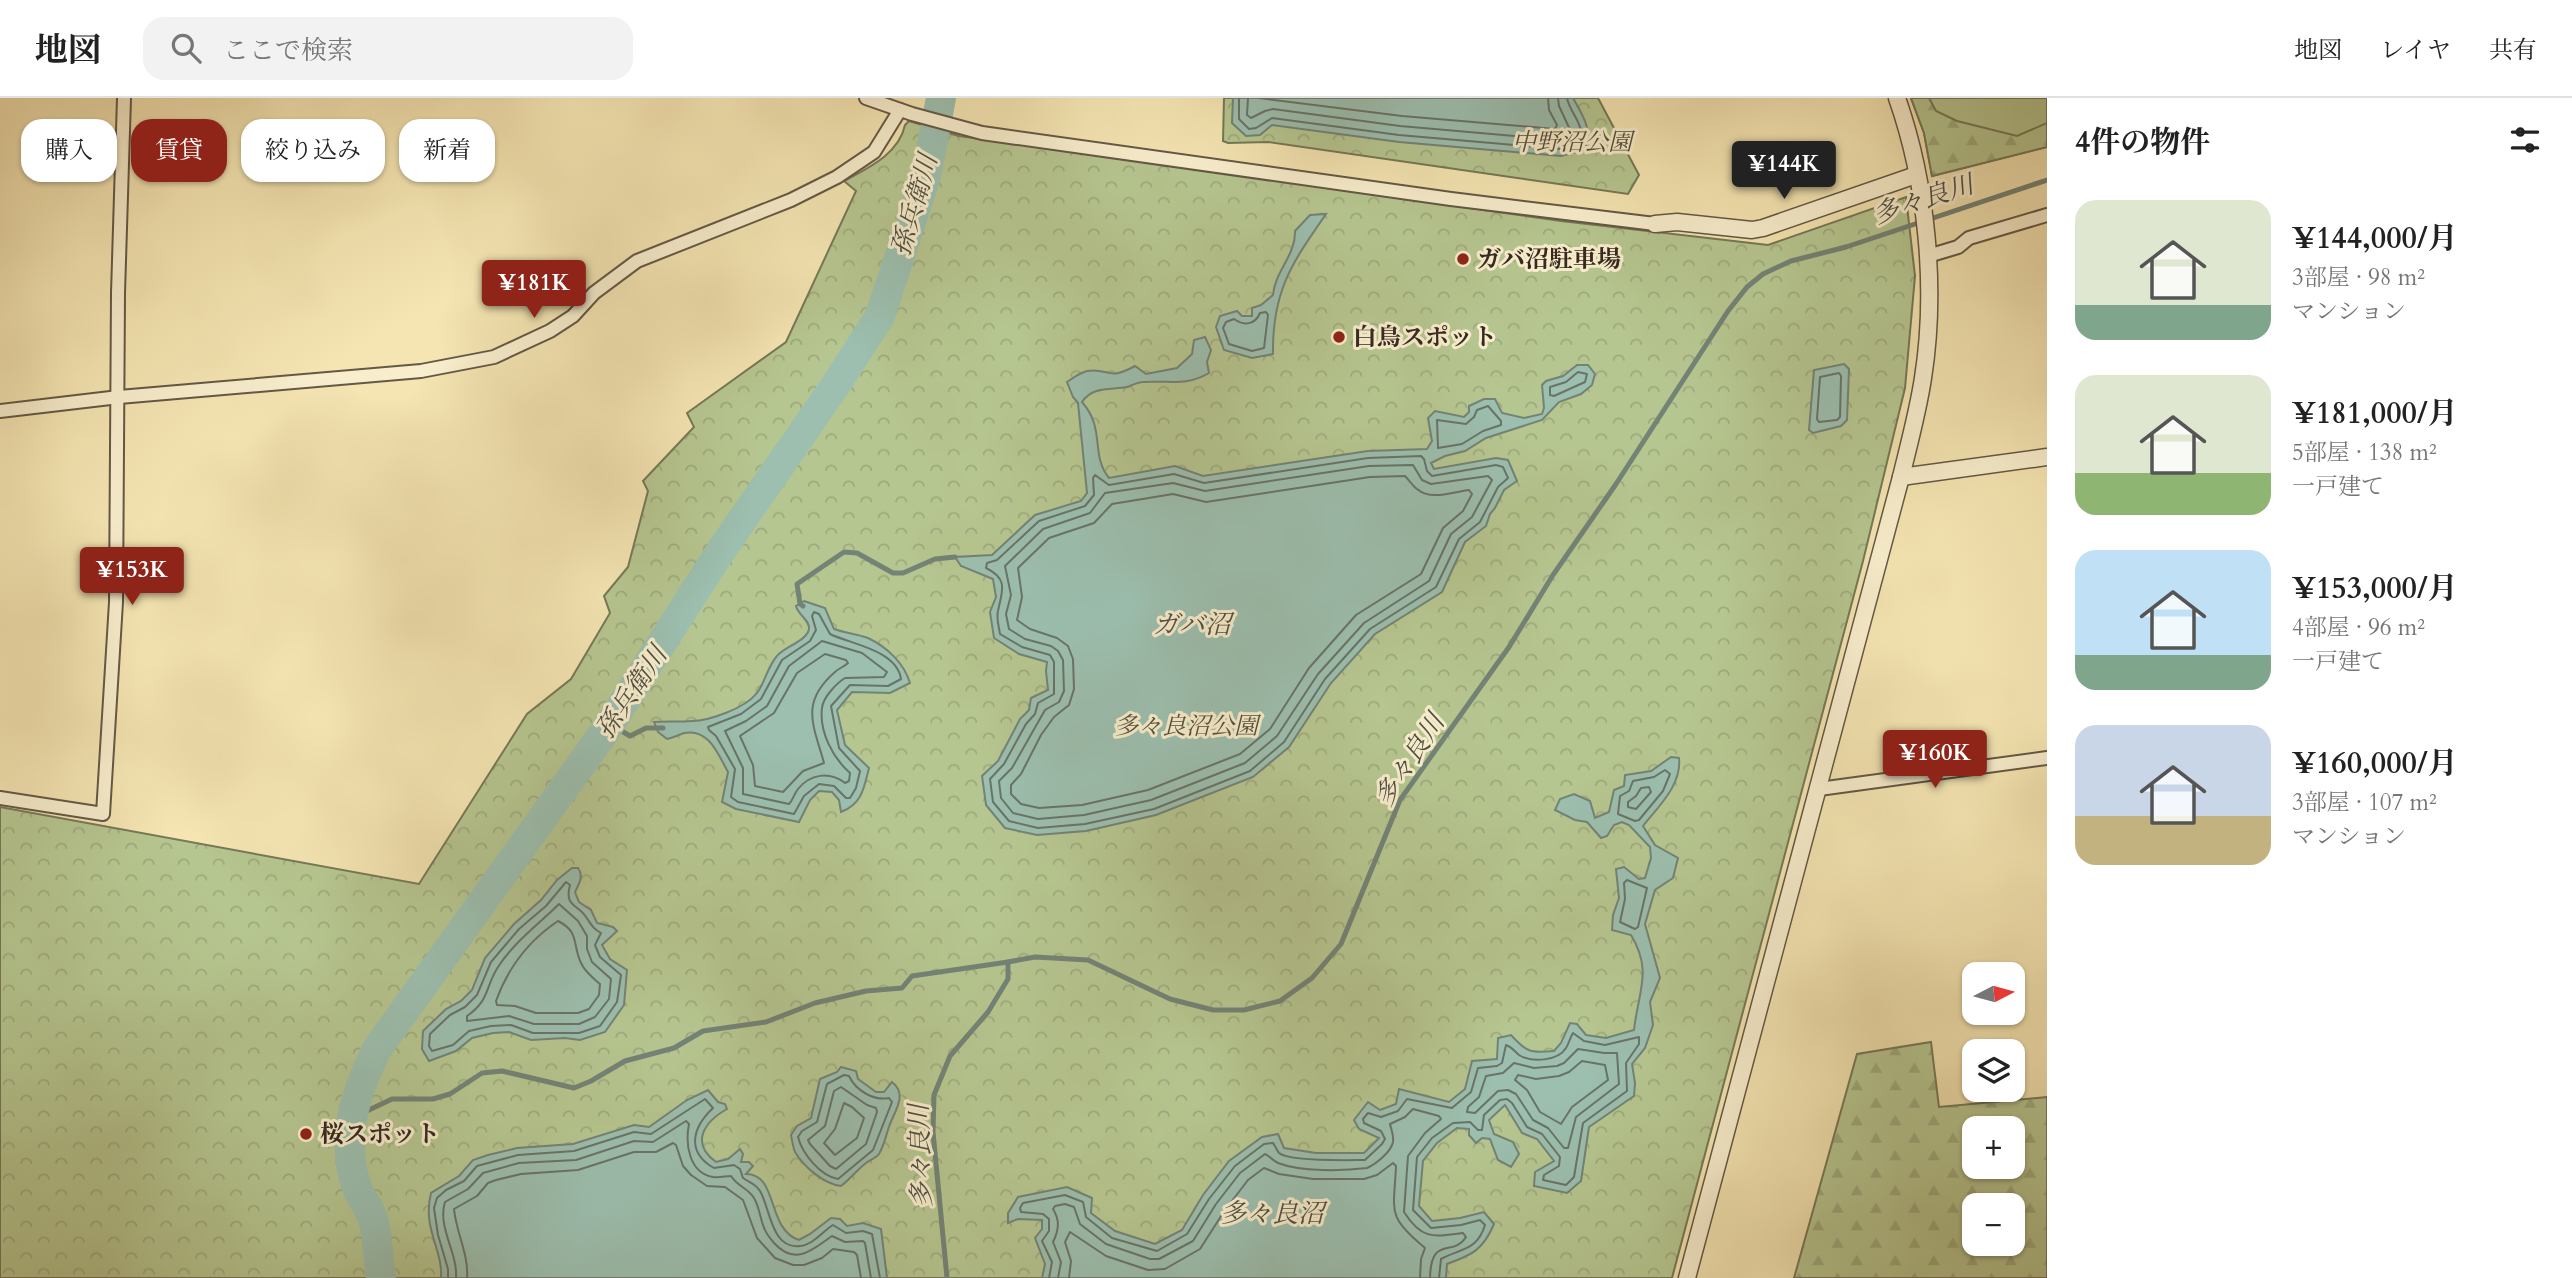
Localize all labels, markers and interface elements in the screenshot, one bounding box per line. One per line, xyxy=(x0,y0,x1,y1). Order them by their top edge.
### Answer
search box xyxy=(143,17,633,80)
text: 地図 xyxy=(35,28,101,73)
icon: search xyxy=(167,29,205,67)
text: ここで検索 xyxy=(223,33,353,68)
text: 地図 xyxy=(2294,34,2342,67)
text: レイヤ xyxy=(2380,34,2451,67)
text: 共有 xyxy=(2489,34,2537,67)
chip: 購入 xyxy=(21,119,117,182)
chip: 賃貸 xyxy=(131,119,227,182)
chip: 絞り込み xyxy=(241,119,385,182)
chip: 新着 xyxy=(399,119,495,182)
icon: filters xyxy=(2506,121,2544,159)
text: 4件の物件 xyxy=(2075,122,2210,163)
park label: 中野沼公園 xyxy=(1512,126,1636,159)
pin: ¥144K xyxy=(1735,141,1833,201)
water label: 孫兵衛川 xyxy=(883,147,946,260)
text: ¥144K xyxy=(1748,148,1820,179)
water label: 多々良川 xyxy=(1868,166,1981,232)
text: ¥144,000/月 xyxy=(2292,218,2458,259)
icon: home xyxy=(2131,228,2215,312)
place label: ガバ沼駐車場 xyxy=(1477,243,1621,276)
marker: ガバ沼駐車場 xyxy=(1455,251,1471,267)
pin: ¥181K xyxy=(485,260,583,320)
text: 3部屋 · 98 m² xyxy=(2292,262,2425,293)
text: ¥181K xyxy=(498,267,570,298)
text: マンション xyxy=(2292,296,2406,327)
place label: 白鳥スポット xyxy=(1353,321,1497,354)
marker: 白鳥スポット xyxy=(1331,329,1347,345)
text: ¥181,000/月 xyxy=(2292,393,2458,434)
icon: home xyxy=(2131,403,2215,487)
text: 5部屋 · 138 m² xyxy=(2292,437,2437,468)
text: 一戸建て xyxy=(2292,471,2384,502)
pin: ¥153K xyxy=(83,547,181,607)
text: ¥153K xyxy=(96,554,168,585)
text: ¥153,000/月 xyxy=(2292,568,2458,609)
icon: home xyxy=(2131,578,2215,662)
water label: ガバ沼 xyxy=(1153,607,1235,642)
text: 4部屋 · 96 m² xyxy=(2292,612,2425,643)
water label: 孫兵衛川 xyxy=(588,637,677,745)
text: 一戸建て xyxy=(2292,646,2384,677)
water label: 多々良川 xyxy=(1366,705,1454,813)
park label: 多々良沼公園 xyxy=(1114,710,1262,743)
pin: ¥160K xyxy=(1886,730,1984,790)
text: ¥160K xyxy=(1899,737,1971,768)
text: ¥160,000/月 xyxy=(2292,743,2458,784)
icon: home xyxy=(2131,753,2215,837)
text: 3部屋 · 107 m² xyxy=(2292,787,2437,818)
text: マンション xyxy=(2292,821,2406,852)
north arrow xyxy=(1962,962,2025,1026)
map controls xyxy=(1962,962,2025,1256)
button: layers xyxy=(1962,1039,2025,1102)
water label: 多々良川 xyxy=(901,1100,940,1209)
button: + xyxy=(1962,1116,2025,1179)
place label: 桜スポット xyxy=(320,1118,440,1151)
marker: 桜スポット xyxy=(298,1126,314,1142)
button: − xyxy=(1962,1193,2025,1256)
water label: 多々良沼 xyxy=(1220,1196,1328,1231)

